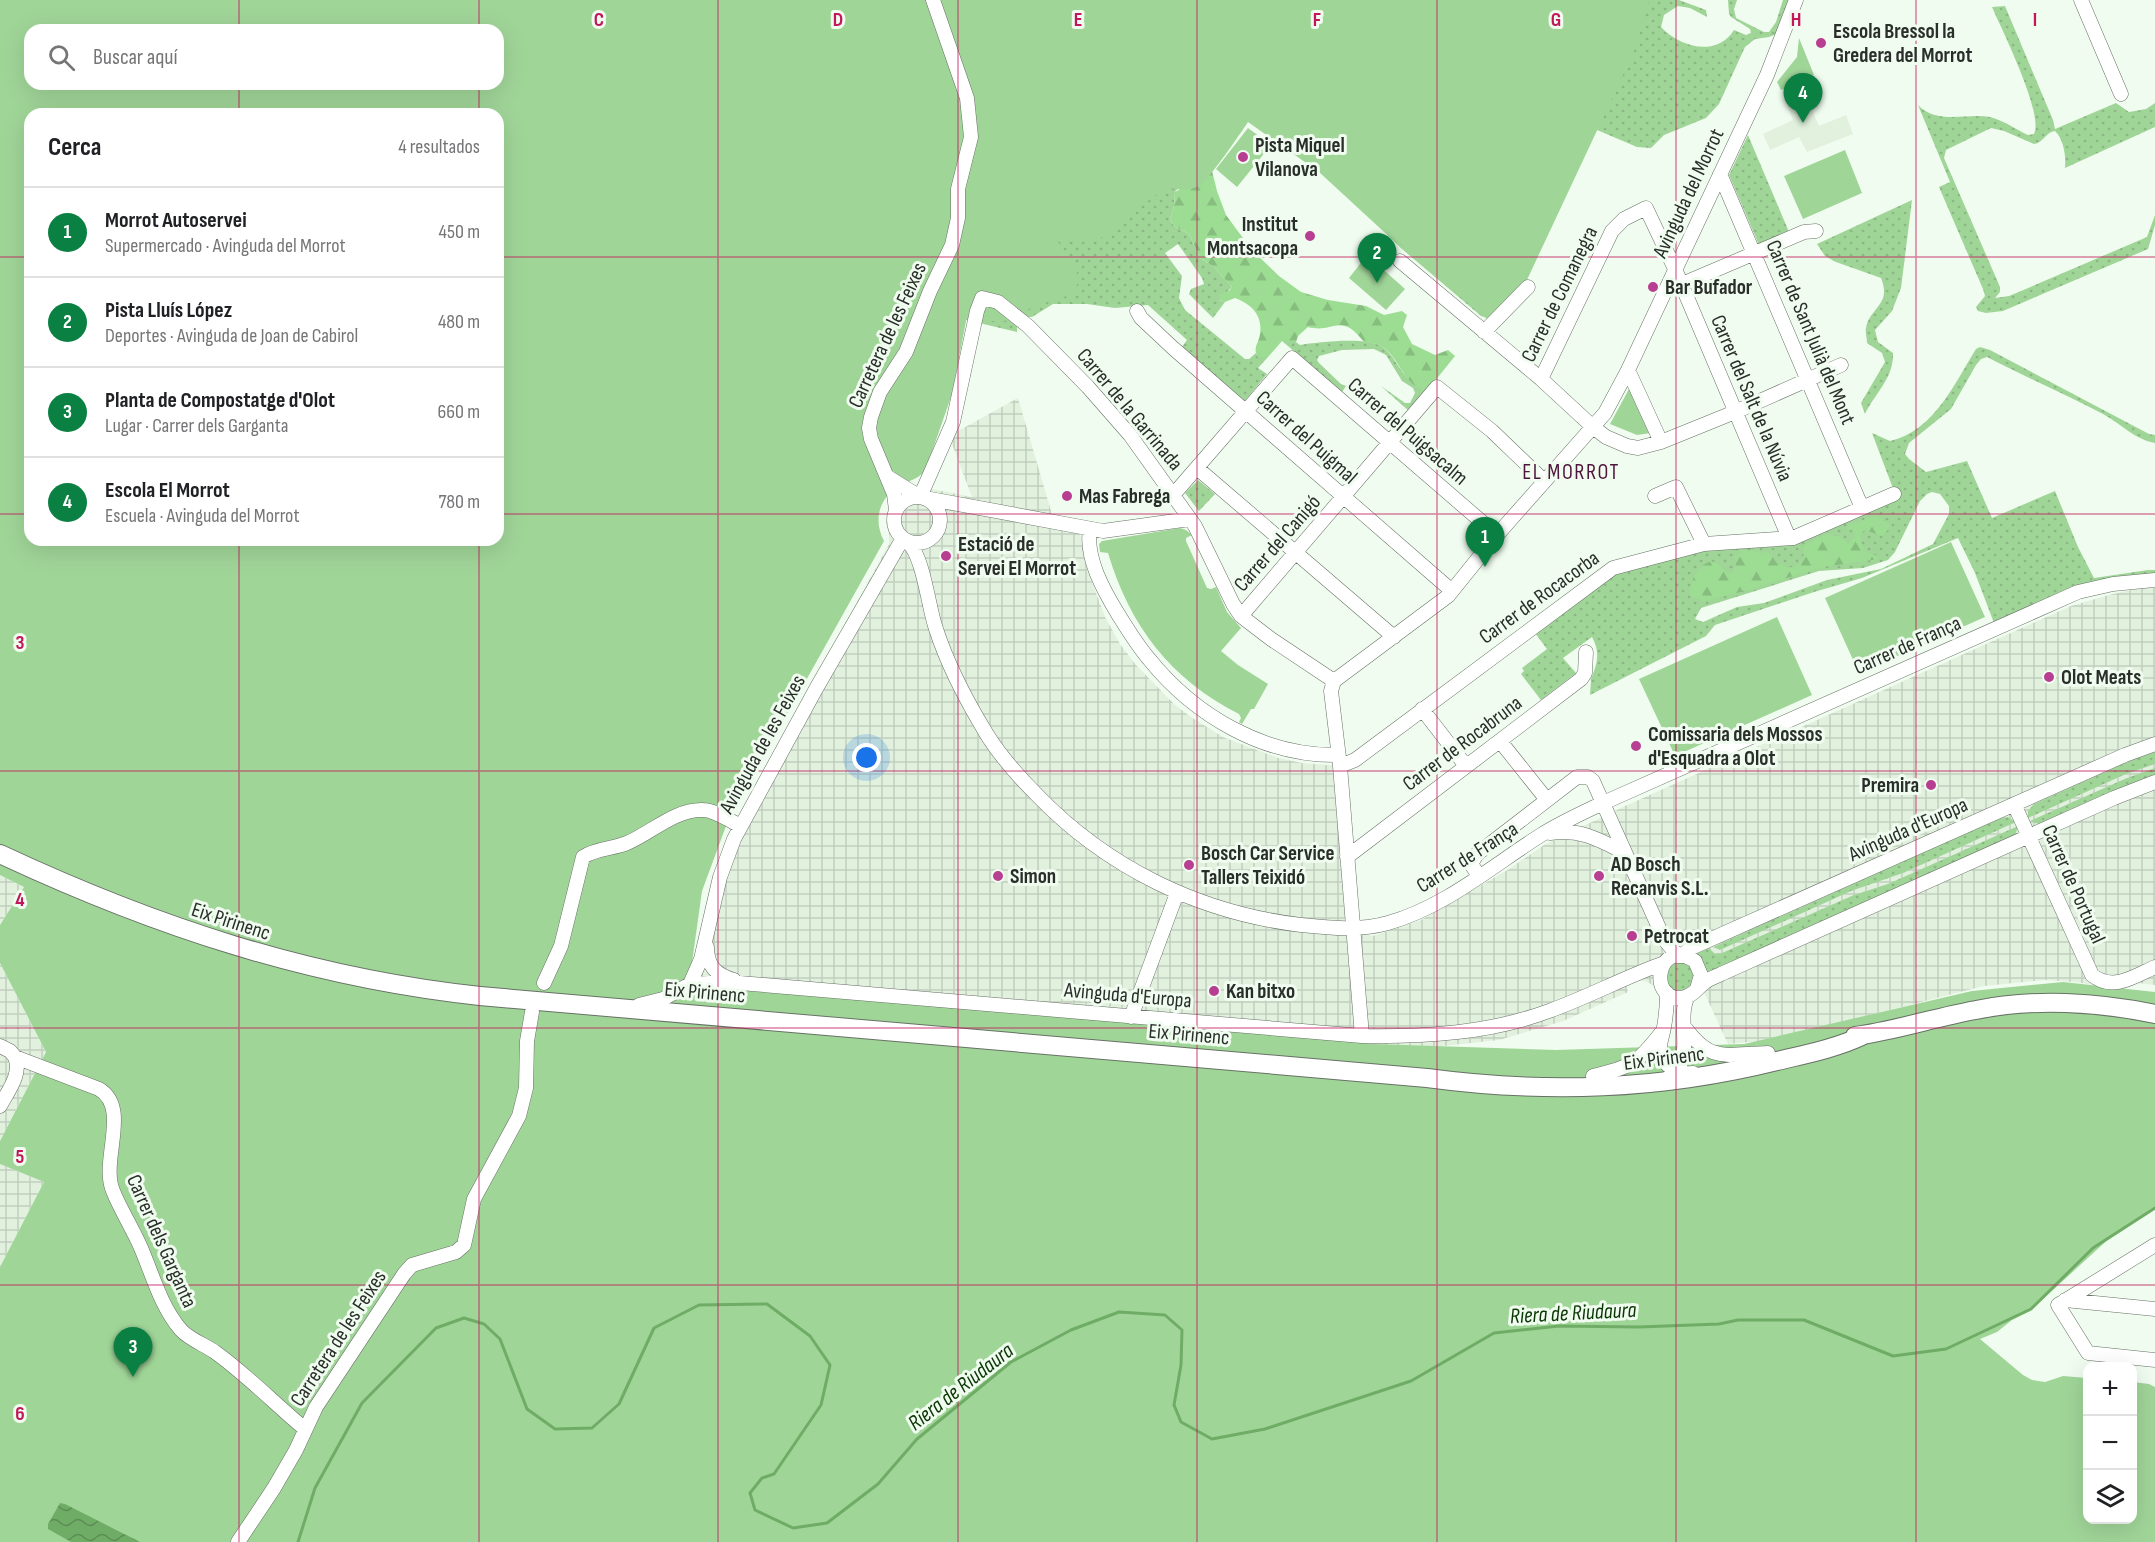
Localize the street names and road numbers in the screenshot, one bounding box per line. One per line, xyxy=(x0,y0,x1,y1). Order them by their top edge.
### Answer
street label: Avinguda del Morrot xyxy=(1647,125,1729,263)
street label: Carrer de Comanegra xyxy=(1516,222,1603,366)
street label: Carrer de Sant Julià del Mont xyxy=(1760,236,1861,428)
street label: Carretera de les Feixes xyxy=(843,259,932,412)
street label: Carrer del Salt de la Núvia xyxy=(1705,311,1798,485)
street label: Carrer de la Garrinada xyxy=(1071,343,1188,475)
street label: Carrer del Puigsacalm xyxy=(1343,372,1473,490)
street label: Carrer del Puigmal xyxy=(1251,385,1362,489)
street label: Carrer del Canigó xyxy=(1229,490,1326,597)
street label: Carrer de Rocacorba xyxy=(1474,545,1604,649)
street label: Carrer de França xyxy=(1850,611,1965,680)
street label: Avinguda de les Feixes xyxy=(714,671,811,819)
street label: Carrer de Rocabruna xyxy=(1398,690,1527,796)
street label: Avinguda d'Europa xyxy=(1844,792,1972,867)
street label: Carrer de França xyxy=(1412,816,1523,898)
street label: Carrer de Portugal xyxy=(2036,821,2111,947)
street label: Eix Pirinenc xyxy=(188,897,273,946)
street label: Eix Pirinenc xyxy=(663,977,747,1008)
street label: Avinguda d'Europa xyxy=(1062,977,1193,1014)
street label: Eix Pirinenc xyxy=(1147,1019,1231,1050)
street label: Eix Pirinenc xyxy=(1622,1041,1706,1076)
street label: Carrer dels Garganta xyxy=(121,1171,202,1312)
street label: Carretera de les Feixes xyxy=(285,1266,392,1411)

